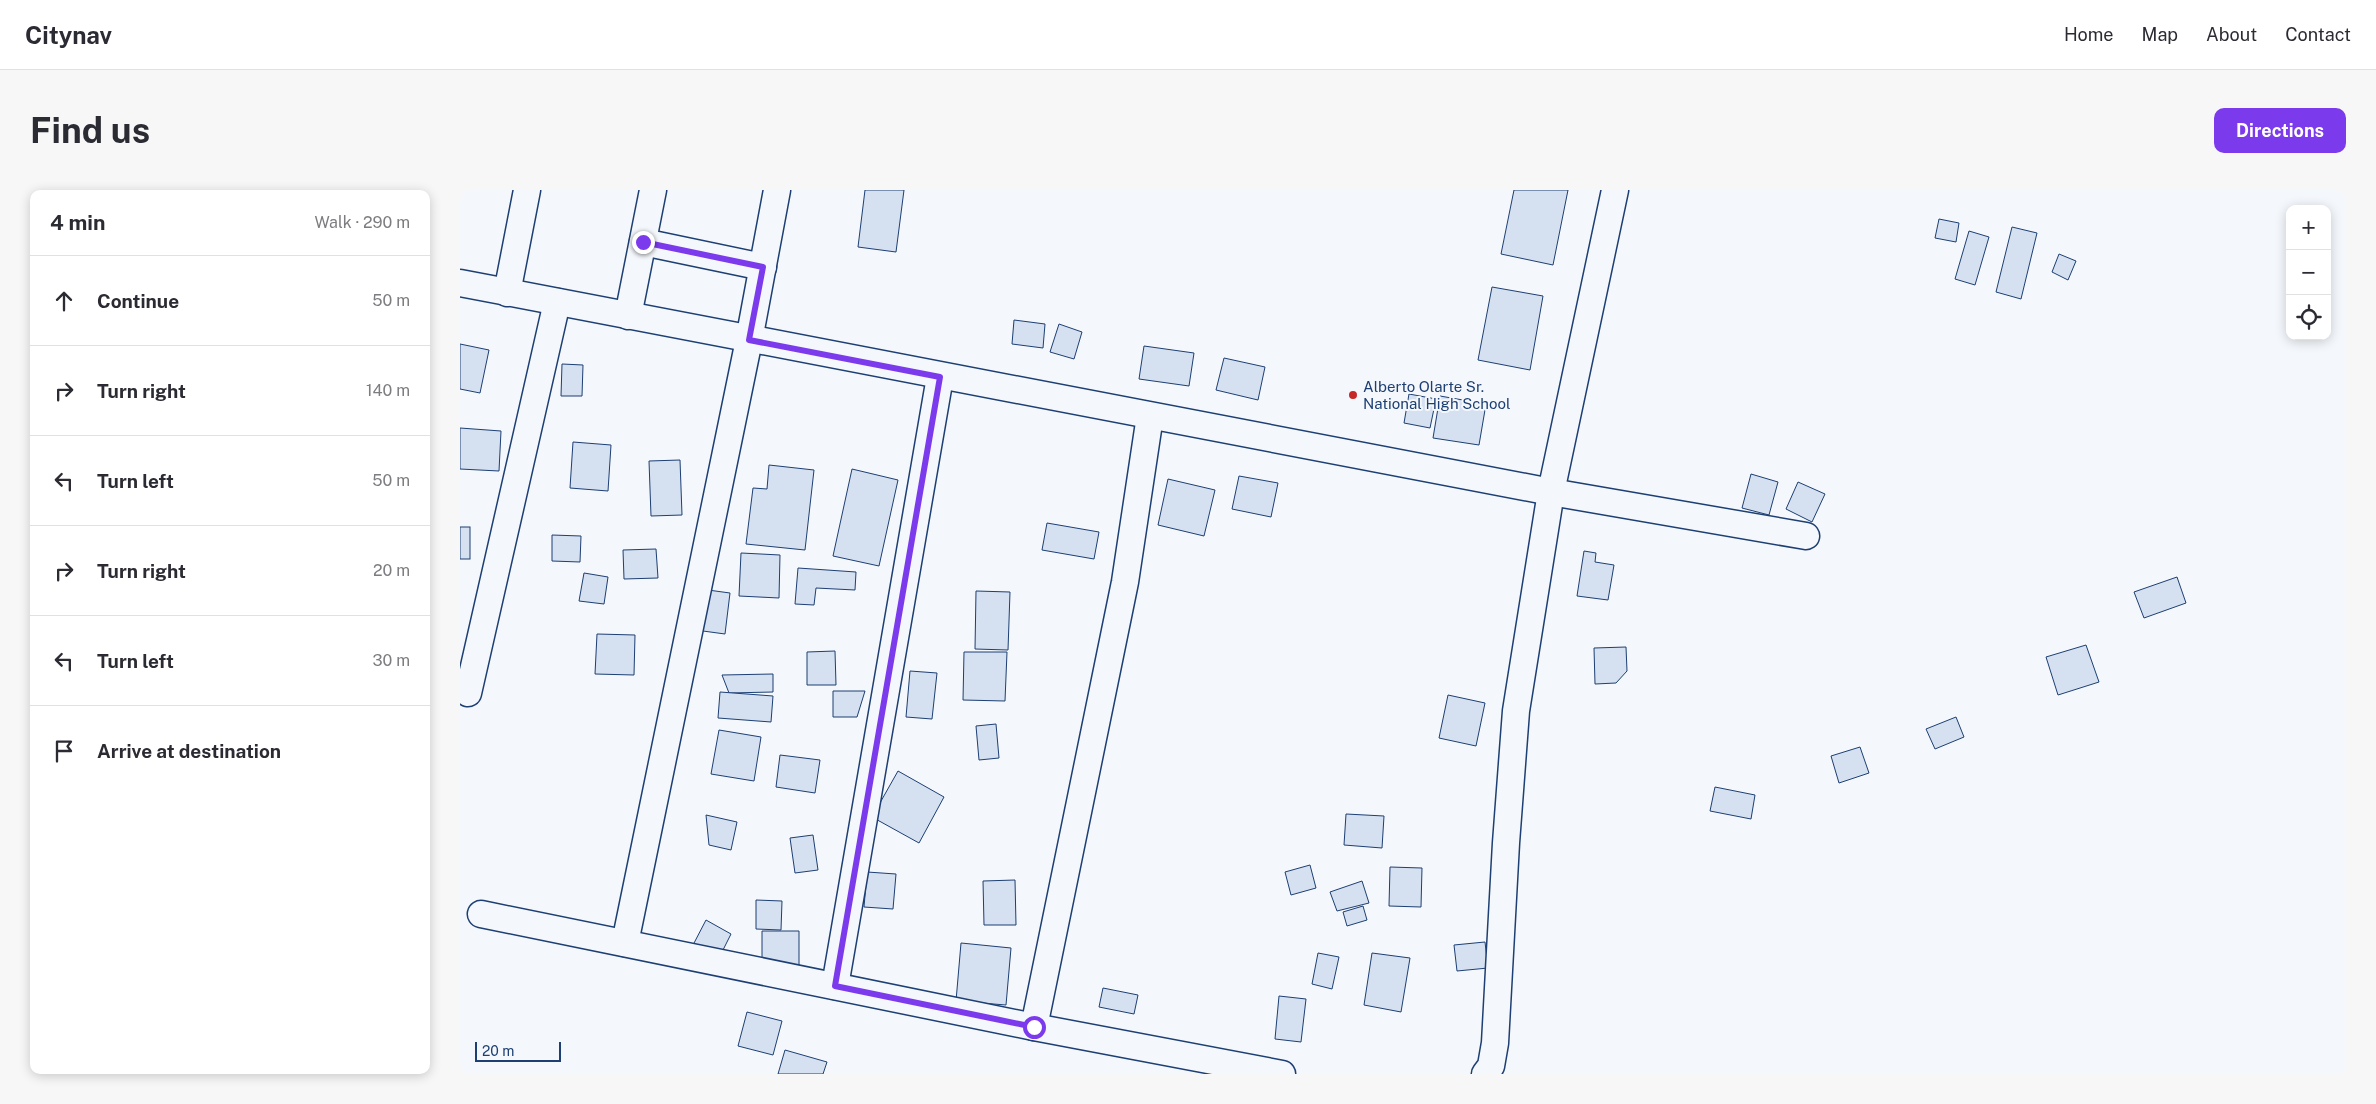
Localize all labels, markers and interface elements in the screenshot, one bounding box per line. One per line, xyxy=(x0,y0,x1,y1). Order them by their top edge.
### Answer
text: Citynav xyxy=(25,21,112,49)
text: Home xyxy=(2064,24,2114,45)
text: Map xyxy=(2142,24,2178,45)
text: About xyxy=(2206,24,2257,45)
text: Contact xyxy=(2285,24,2351,45)
button: Directions xyxy=(2214,108,2346,153)
text: Find us xyxy=(30,110,150,151)
map controls xyxy=(2286,205,2331,340)
button: + xyxy=(2286,205,2331,250)
text: 4 min xyxy=(50,210,105,235)
text: Walk · 290 m xyxy=(315,213,410,232)
route end xyxy=(632,231,655,254)
button: − xyxy=(2286,250,2331,295)
icon: ahead xyxy=(50,287,78,315)
text: Continue xyxy=(97,290,179,312)
text: 50 m xyxy=(372,291,410,310)
button: locate xyxy=(2286,295,2331,340)
icon: right xyxy=(50,377,78,405)
place label: Alberto Olarte Sr. National High School xyxy=(1363,378,1510,412)
text: Turn right xyxy=(97,380,186,402)
text: 140 m xyxy=(366,381,410,400)
marker: Alberto Olarte Sr. National High School xyxy=(1347,389,1359,401)
icon: left xyxy=(50,467,78,495)
text: Turn left xyxy=(97,470,174,492)
text: 50 m xyxy=(372,471,410,490)
icon: right xyxy=(50,557,78,585)
text: Turn right xyxy=(97,560,186,582)
text: 20 m xyxy=(373,561,410,580)
icon: left xyxy=(50,647,78,675)
text: Turn left xyxy=(97,650,174,672)
text: 30 m xyxy=(373,651,410,670)
icon: arrive xyxy=(50,737,78,765)
text: Arrive at destination xyxy=(97,740,281,762)
route start xyxy=(1023,1016,1046,1039)
scale bar xyxy=(475,1039,561,1062)
text: 20 m xyxy=(482,1043,514,1059)

